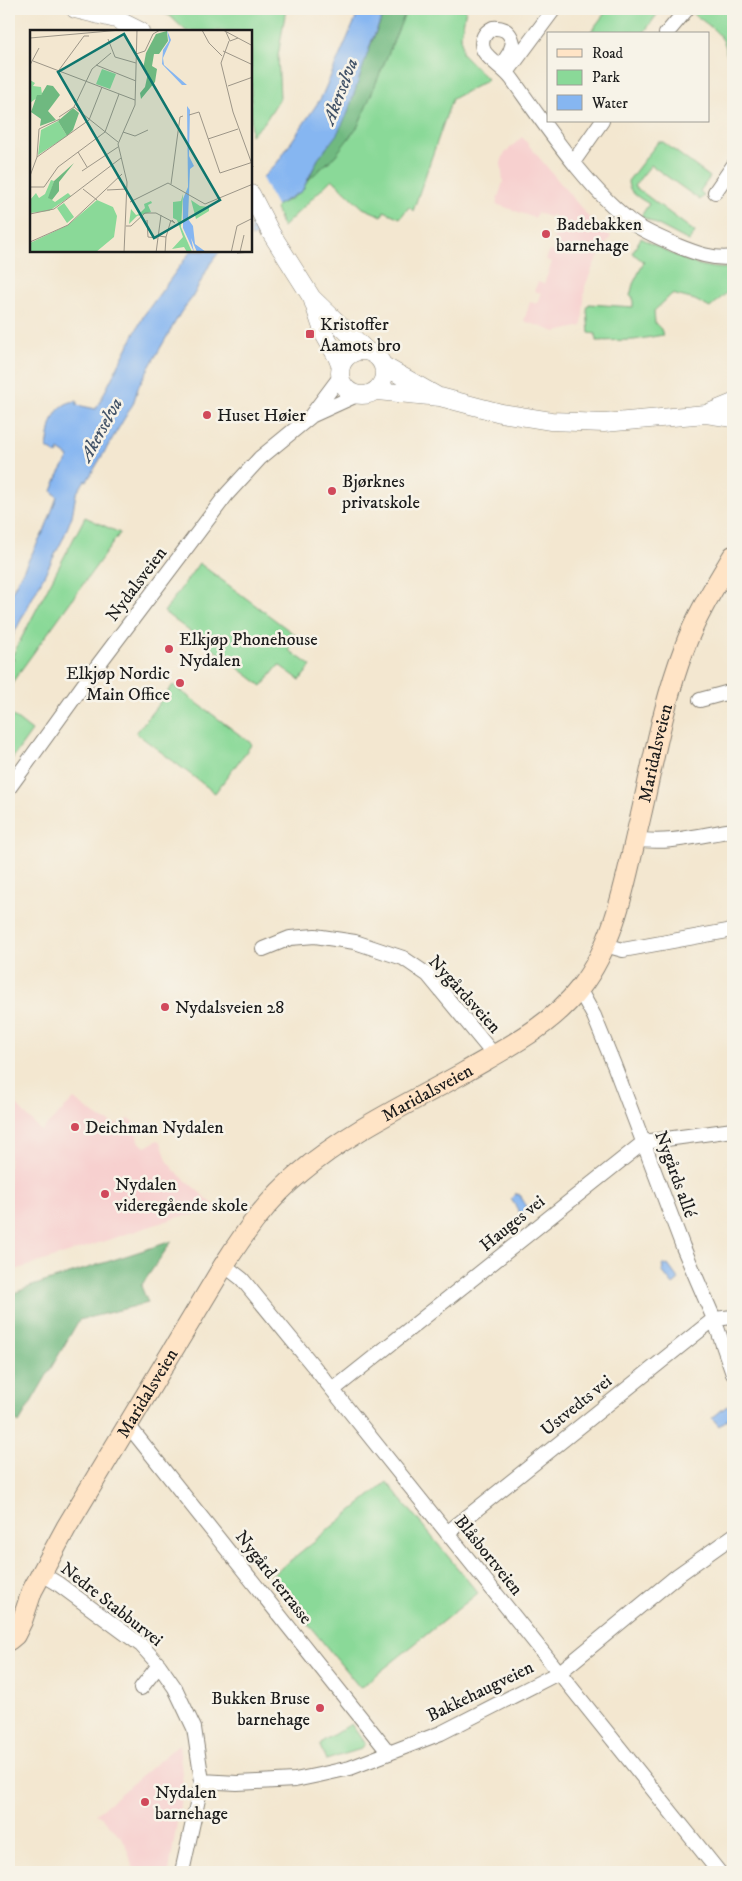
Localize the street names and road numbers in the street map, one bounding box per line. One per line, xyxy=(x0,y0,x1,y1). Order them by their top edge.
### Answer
street label: Nydalsveien xyxy=(102,542,172,626)
street label: Maridalsveien xyxy=(634,701,678,805)
street label: Nygårdsveien xyxy=(423,951,506,1039)
street label: Maridalsveien xyxy=(378,1060,478,1127)
street label: Nygårds allé xyxy=(649,1128,701,1221)
street label: Hauges vei xyxy=(476,1191,550,1257)
street label: Maridalsveien xyxy=(113,1344,183,1442)
street label: Ustvedts vei xyxy=(537,1370,617,1441)
street label: Blåsbortveien xyxy=(449,1511,528,1601)
street label: Nygård terrasse xyxy=(230,1527,317,1629)
street label: Nedre Stabburvei xyxy=(56,1558,167,1652)
street label: Bakkehaugveien xyxy=(423,1656,538,1727)

